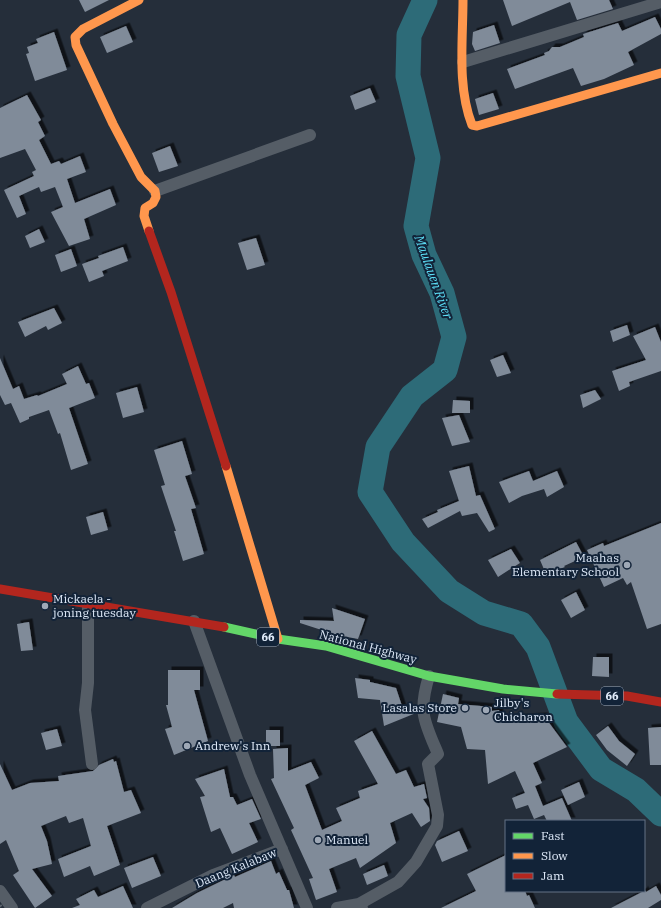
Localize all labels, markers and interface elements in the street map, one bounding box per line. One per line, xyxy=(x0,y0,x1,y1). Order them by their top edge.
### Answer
water label: Maulauen River xyxy=(410,232,457,322)
place label: Maahas Elementary School xyxy=(512,550,619,579)
marker: Maahas Elementary School xyxy=(622,560,632,570)
place label: Mickaela - joning tuesday xyxy=(52,591,137,620)
marker: Mickaela - joning tuesday xyxy=(40,601,50,611)
street label: National Highway xyxy=(318,626,419,667)
road number: 66 xyxy=(257,628,279,646)
road number: 66 xyxy=(601,687,623,705)
place label: Jilby's Chicharon xyxy=(494,695,553,724)
place label: Lasalas Store xyxy=(382,700,457,715)
marker: Lasalas Store xyxy=(460,703,470,713)
marker: Jilby's Chicharon xyxy=(481,705,491,715)
place label: Andrew's Inn xyxy=(195,738,271,753)
marker: Andrew's Inn xyxy=(182,741,192,751)
legend xyxy=(505,820,645,892)
text: Fast xyxy=(541,828,565,843)
place label: Manuel xyxy=(326,832,369,847)
marker: Manuel xyxy=(313,835,323,845)
street label: Daang Kalabaw xyxy=(193,844,279,891)
text: Slow xyxy=(541,848,568,863)
text: Jam xyxy=(541,868,565,883)

